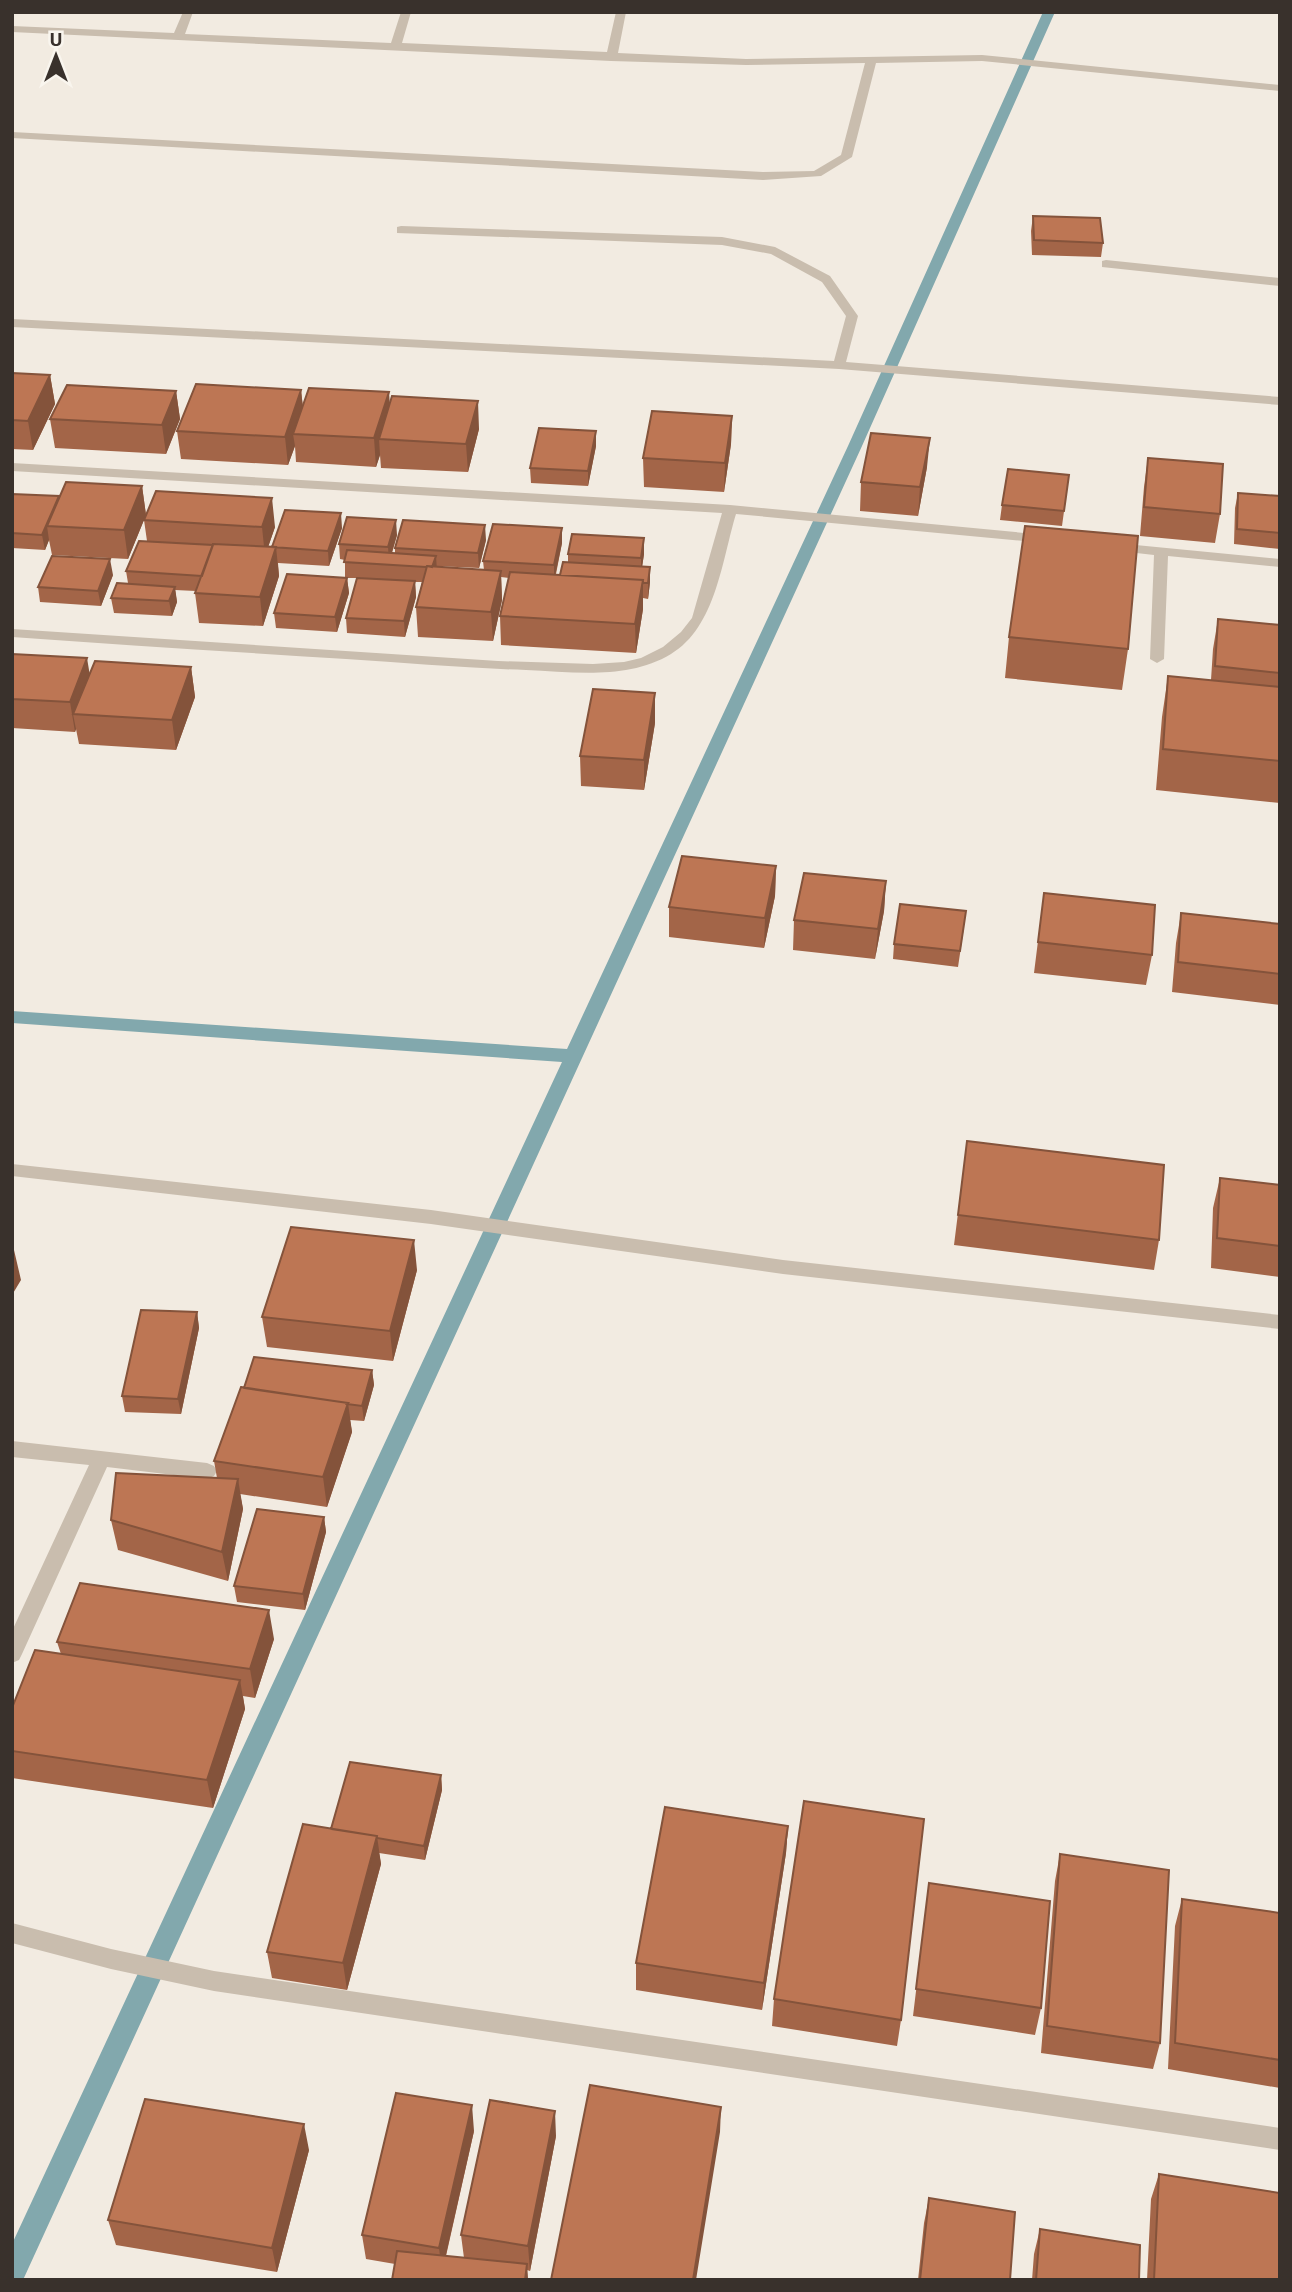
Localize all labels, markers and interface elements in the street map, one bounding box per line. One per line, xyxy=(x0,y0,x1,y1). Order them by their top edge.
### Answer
north arrow xyxy=(21,21,91,91)
text: U xyxy=(50,28,62,51)

